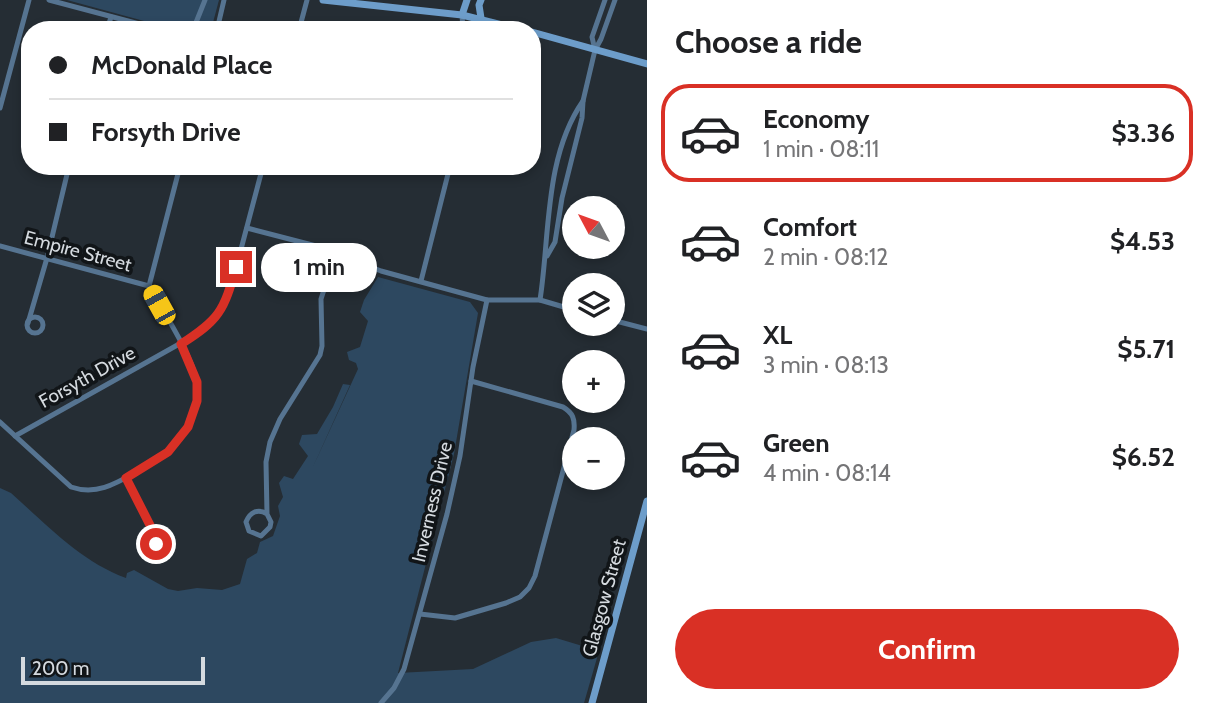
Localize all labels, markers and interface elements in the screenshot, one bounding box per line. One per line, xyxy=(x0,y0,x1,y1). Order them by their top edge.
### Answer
text: Choose a ride xyxy=(675,22,862,61)
text: McDonald Place xyxy=(91,49,272,81)
icon: car xyxy=(679,102,742,165)
text: Economy xyxy=(763,103,869,135)
text: Forsyth Drive xyxy=(91,116,241,148)
text: $3.36 xyxy=(1112,117,1175,149)
text: 1 min · 08:11 xyxy=(763,135,879,163)
north arrow xyxy=(562,196,625,259)
map controls xyxy=(562,196,625,490)
icon: car xyxy=(679,210,742,273)
text: Comfort xyxy=(763,211,857,243)
text: $4.53 xyxy=(1110,225,1175,257)
street label: Empire Street xyxy=(22,226,135,277)
callout: 1 min xyxy=(260,243,376,292)
text: 2 min · 08:12 xyxy=(763,243,888,271)
route end xyxy=(220,251,252,283)
text: 1 min xyxy=(293,253,345,281)
button: layers xyxy=(562,273,625,336)
car xyxy=(140,282,179,328)
icon: car xyxy=(679,318,742,381)
text: XL xyxy=(763,319,792,351)
text: $5.71 xyxy=(1117,333,1175,365)
street label: Forsyth Drive xyxy=(35,341,139,413)
button: + xyxy=(562,350,625,413)
text: 3 min · 08:13 xyxy=(763,351,889,379)
icon: car xyxy=(679,426,742,489)
button: − xyxy=(562,427,625,490)
text: Green xyxy=(763,427,830,459)
street label: Inverness Drive xyxy=(407,439,457,564)
text: $6.52 xyxy=(1112,441,1175,473)
text: 4 min · 08:14 xyxy=(763,459,891,487)
route start xyxy=(140,528,172,560)
street label: Glasgow Street xyxy=(577,536,631,659)
button: Confirm xyxy=(675,609,1179,689)
scale bar xyxy=(21,654,205,686)
text: 200 m xyxy=(32,657,89,680)

